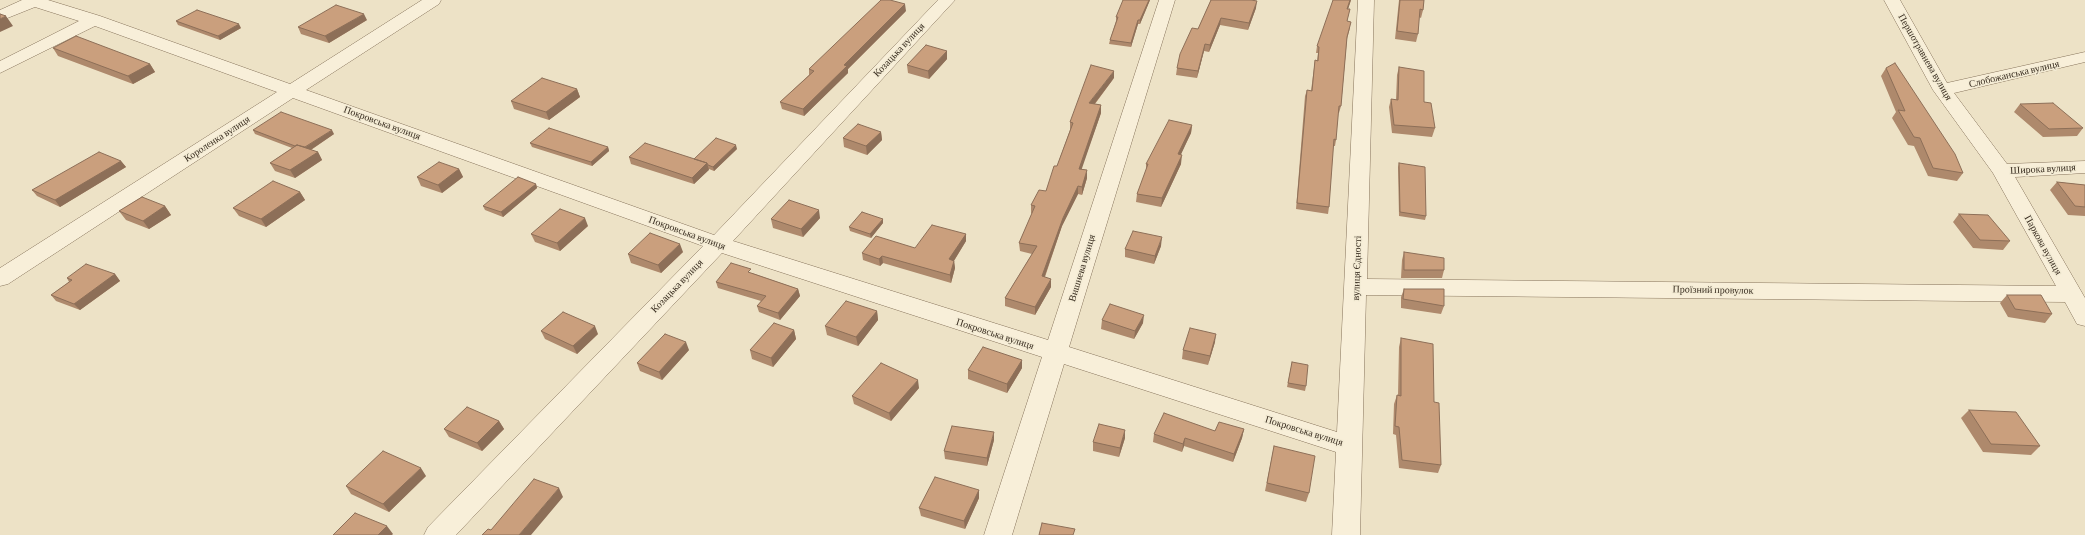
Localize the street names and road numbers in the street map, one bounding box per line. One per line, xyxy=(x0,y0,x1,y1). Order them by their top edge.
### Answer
street label: Першотравнева вулиця xyxy=(1895,12,1955,102)
street label: Козацька вулиця xyxy=(871,20,927,80)
street label: Слобожанська вулиця xyxy=(1968,58,2060,90)
street label: Покровська вулиця xyxy=(342,104,422,142)
street label: Короленка вулиця xyxy=(182,113,252,165)
street label: Широка вулиця xyxy=(2010,161,2076,177)
street label: Паркова вулиця xyxy=(2022,213,2064,277)
street label: Покровська вулиця xyxy=(647,214,727,252)
street label: Вишнева вулиця xyxy=(1066,233,1098,303)
street label: вулиця Єдності xyxy=(1350,235,1364,301)
street label: Козацька вулиця xyxy=(648,257,706,315)
street label: Проїзний провулок xyxy=(1672,283,1754,297)
street label: Покровська вулиця xyxy=(955,316,1035,352)
street label: Покровська вулиця xyxy=(1264,413,1344,449)

